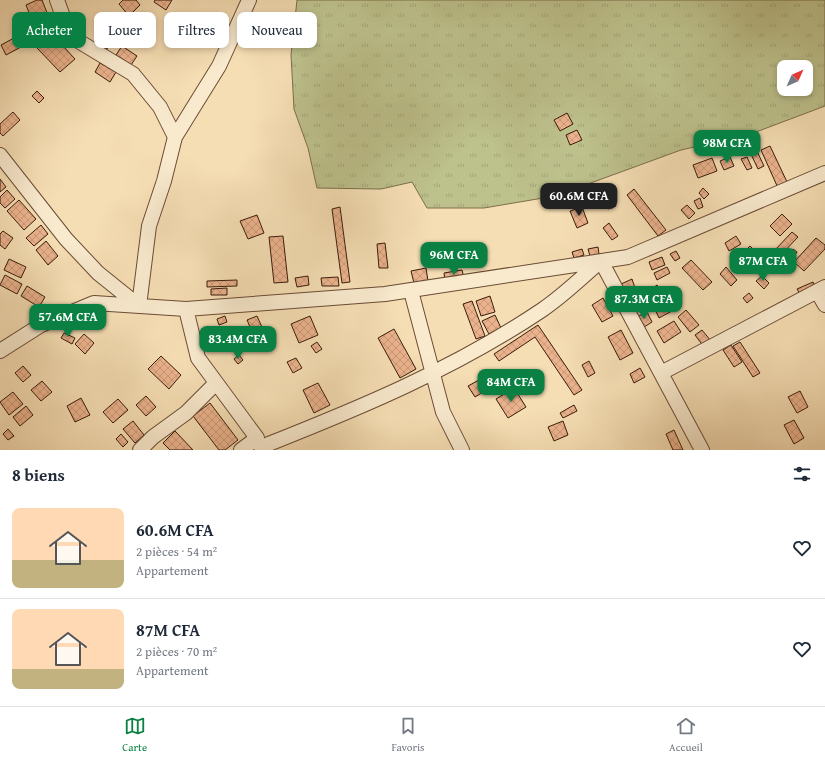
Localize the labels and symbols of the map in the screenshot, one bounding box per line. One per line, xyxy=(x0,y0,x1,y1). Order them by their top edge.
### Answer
north arrow xyxy=(777,60,813,96)
pin: 98M CFA xyxy=(690,130,764,164)
pin: 60.6M CFA xyxy=(533,183,625,217)
pin: 96M CFA xyxy=(417,242,491,276)
pin: 87M CFA xyxy=(726,248,800,282)
pin: 87.3M CFA xyxy=(598,286,690,320)
pin: 57.6M CFA xyxy=(22,304,114,338)
pin: 83.4M CFA xyxy=(192,326,284,360)
pin: 84M CFA xyxy=(474,369,548,403)

